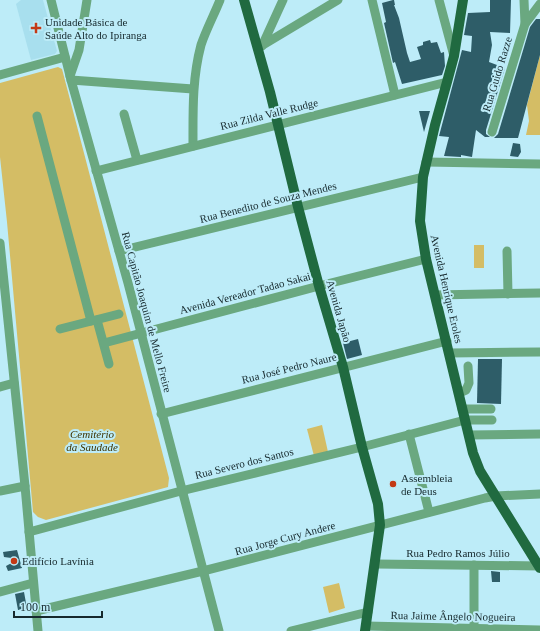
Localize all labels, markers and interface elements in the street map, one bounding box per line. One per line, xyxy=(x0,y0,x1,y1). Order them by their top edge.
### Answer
place label: Unidade Básica de Saúde Alto do Ipiranga xyxy=(45,16,147,41)
marker: Unidade Básica de Saúde Alto do Ipiranga xyxy=(30,22,42,34)
street label: Rua Guido Razze xyxy=(480,35,514,113)
street label: Rua Zilda Valle Rudge xyxy=(219,96,319,132)
street label: Rua Benedito de Souza Mendes xyxy=(198,179,338,225)
street label: Rua Capitão Joaquim de Mello Freire xyxy=(120,230,174,394)
street label: Avenida Henrique Eroles xyxy=(429,234,465,344)
street label: Avenida Vereador Tadao Sakai xyxy=(178,270,312,316)
street label: Avenida Japão xyxy=(324,278,354,344)
street label: Rua José Pedro Naure xyxy=(240,350,338,386)
park label: Cemitério da Saudade xyxy=(66,428,118,453)
street label: Rua Severo dos Santos xyxy=(193,445,295,481)
place label: Assembleia de Deus xyxy=(401,472,452,497)
marker: Assembleia de Deus xyxy=(388,479,398,489)
street label: Rua Jorge Cury Andere xyxy=(234,519,337,557)
street label: Rua Pedro Ramos Júlio xyxy=(406,547,510,559)
place label: Edifício Lavínia xyxy=(22,555,94,567)
marker: Edifício Lavínia xyxy=(9,556,19,566)
scale bar xyxy=(14,593,102,619)
text: 100 m xyxy=(20,600,51,614)
street label: Rua Jaime Ângelo Nogueira xyxy=(390,609,516,623)

